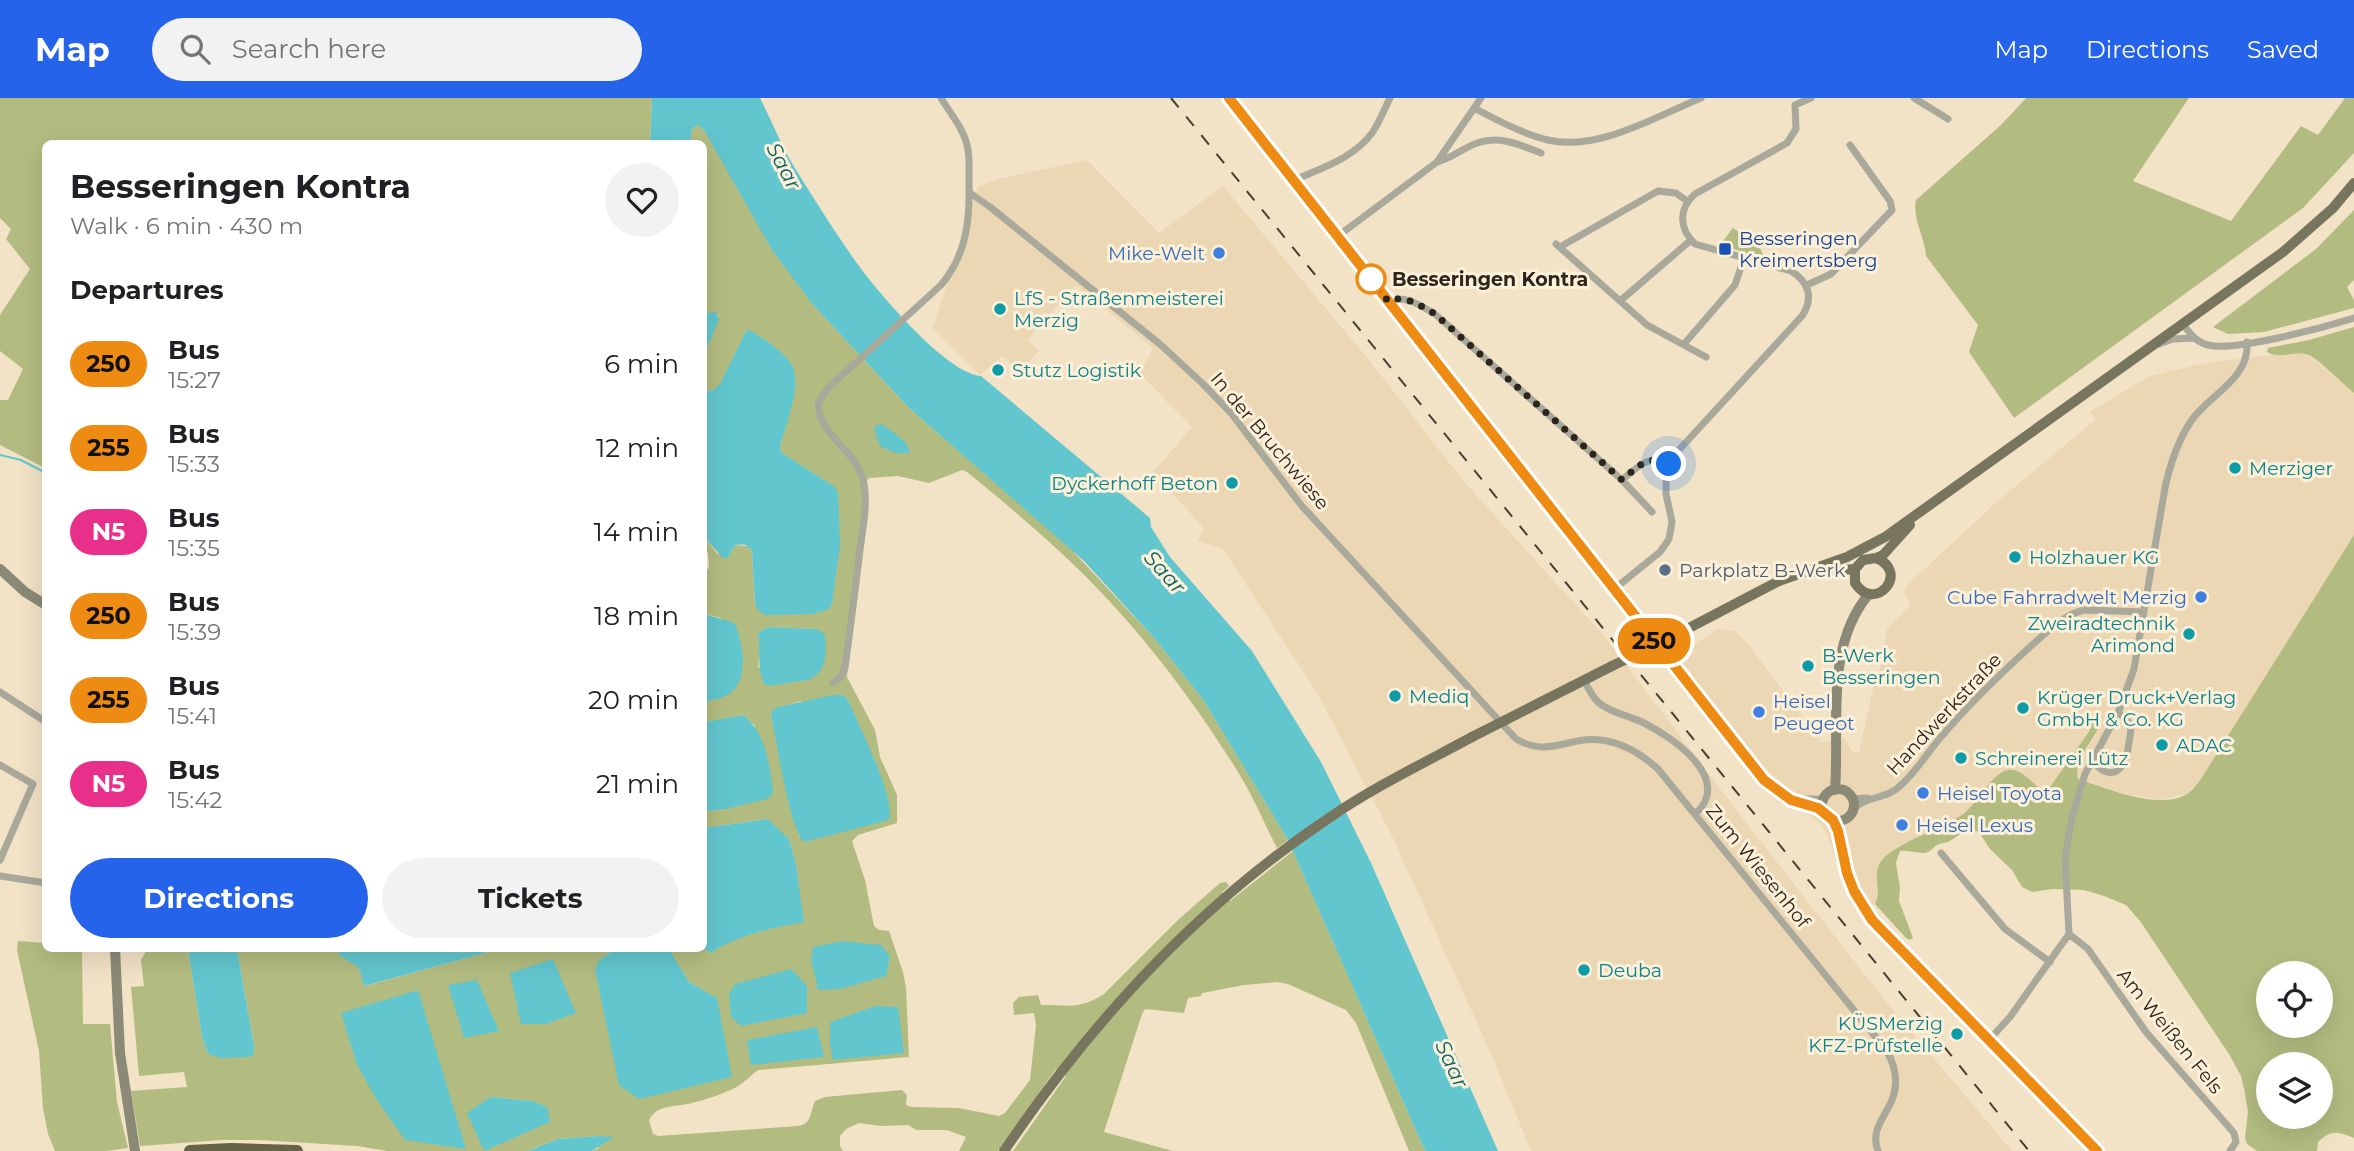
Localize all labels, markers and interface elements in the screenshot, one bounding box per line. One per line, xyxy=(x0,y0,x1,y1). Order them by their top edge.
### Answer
search box xyxy=(152,18,642,81)
text: Map xyxy=(35,29,110,69)
icon: search xyxy=(176,30,214,68)
text: Search here xyxy=(232,33,386,65)
text: Map xyxy=(1995,35,2048,64)
text: Directions xyxy=(2086,35,2209,64)
text: Saved xyxy=(2247,35,2319,64)
water label: Saar xyxy=(761,138,807,194)
button: heart xyxy=(605,163,679,237)
text: Besseringen Kontra xyxy=(70,166,411,206)
text: Walk · 6 min · 430 m xyxy=(70,212,303,240)
place label: Besseringen Kreimertsberg xyxy=(1739,227,1878,272)
marker: Besseringen Kreimertsberg xyxy=(1717,241,1733,257)
place label: Mike-Welt xyxy=(1108,242,1205,265)
marker: Mike-Welt xyxy=(1211,245,1227,261)
marker: Besseringen Kontra xyxy=(1356,264,1386,294)
place label: Besseringen Kontra xyxy=(1392,268,1588,291)
text: Departures xyxy=(70,274,224,306)
place label: LfS - Straßenmeisterei Merzig xyxy=(1014,287,1224,332)
marker: LfS - Straßenmeisterei Merzig xyxy=(992,301,1008,317)
text: Bus xyxy=(168,334,220,366)
text: 6 min xyxy=(604,348,679,380)
text: 250 xyxy=(86,349,131,378)
place label: Stutz Logistik xyxy=(1012,359,1142,382)
marker: Stutz Logistik xyxy=(990,362,1006,378)
text: 15:27 xyxy=(168,366,221,394)
street label: In der Bruchwiese xyxy=(1206,368,1334,514)
text: Bus xyxy=(168,418,220,450)
text: 12 min xyxy=(596,432,679,464)
text: 255 xyxy=(87,433,130,462)
your location xyxy=(1651,446,1686,481)
text: 15:33 xyxy=(168,450,220,478)
place label: Merziger xyxy=(2249,457,2333,480)
marker: Merziger xyxy=(2227,460,2243,476)
place label: Dyckerhoff Beton xyxy=(1051,472,1218,495)
marker: Dyckerhoff Beton xyxy=(1224,475,1240,491)
text: Bus xyxy=(168,502,220,534)
text: 14 min xyxy=(593,516,679,548)
text: N5 xyxy=(92,517,125,546)
text: 15:35 xyxy=(168,534,220,562)
water label: Saar xyxy=(1139,545,1191,599)
place label: Holzhauer KG xyxy=(2029,546,2160,569)
marker: Holzhauer KG xyxy=(2007,549,2023,565)
place label: Parkplatz B-Werk xyxy=(1679,559,1846,582)
marker: Parkplatz B-Werk xyxy=(1657,562,1673,578)
text: Bus xyxy=(168,586,220,618)
place label: Cube Fahrradwelt Merzig xyxy=(1947,586,2187,609)
marker: Cube Fahrradwelt Merzig xyxy=(2193,589,2209,605)
text: 18 min xyxy=(594,600,679,632)
text: 250 xyxy=(86,601,131,630)
place label: Zweiradtechnik Arimond xyxy=(2028,612,2176,657)
text: 15:39 xyxy=(168,618,221,646)
line badge: 250 xyxy=(1614,618,1694,664)
text: 250 xyxy=(1632,626,1676,655)
marker: Zweiradtechnik Arimond xyxy=(2181,626,2197,642)
place label: B-Werk Besseringen xyxy=(1822,644,1941,689)
street label: Handwerkstraße xyxy=(1882,648,2006,780)
marker: B-Werk Besseringen xyxy=(1800,658,1816,674)
text: Bus xyxy=(168,670,220,702)
text: 20 min xyxy=(588,684,679,716)
text: 255 xyxy=(87,685,130,714)
place label: Mediq xyxy=(1409,685,1470,708)
place label: Krüger Druck+Verlag GmbH & Co. KG xyxy=(2037,686,2236,731)
marker: Mediq xyxy=(1387,688,1403,704)
place label: Heisel Peugeot xyxy=(1773,690,1855,735)
marker: Krüger Druck+Verlag GmbH & Co. KG xyxy=(2015,700,2031,716)
text: 15:41 xyxy=(168,702,217,730)
marker: Heisel Peugeot xyxy=(1751,704,1767,720)
place label: ADAC xyxy=(2176,734,2232,757)
marker: ADAC xyxy=(2154,737,2170,753)
place label: Schreinerei Lütz xyxy=(1975,747,2129,770)
marker: Schreinerei Lütz xyxy=(1953,750,1969,766)
text: Bus xyxy=(168,754,220,786)
text: 21 min xyxy=(596,768,679,800)
text: N5 xyxy=(92,769,125,798)
place label: Heisel Toyota xyxy=(1937,782,2062,805)
marker: Heisel Toyota xyxy=(1915,785,1931,801)
text: 15:42 xyxy=(168,786,222,814)
street label: Zum Wiesenhof xyxy=(1701,800,1816,934)
place label: Heisel Lexus xyxy=(1916,814,2033,837)
marker: Heisel Lexus xyxy=(1894,817,1910,833)
button: Directions xyxy=(70,858,368,938)
button: Tickets xyxy=(382,858,679,938)
place label: Deuba xyxy=(1598,959,1662,982)
map controls xyxy=(2256,961,2333,1129)
button: locate xyxy=(2256,961,2333,1038)
marker: Deuba xyxy=(1576,962,1592,978)
street label: Am Weißen Fels xyxy=(2112,964,2228,1098)
place label: KÜSMerzig KFZ-Prüfstelle xyxy=(1808,1012,1943,1057)
marker: KÜSMerzig KFZ-Prüfstelle xyxy=(1949,1026,1965,1042)
water label: Saar xyxy=(1430,1036,1474,1092)
button: layers xyxy=(2256,1052,2333,1129)

